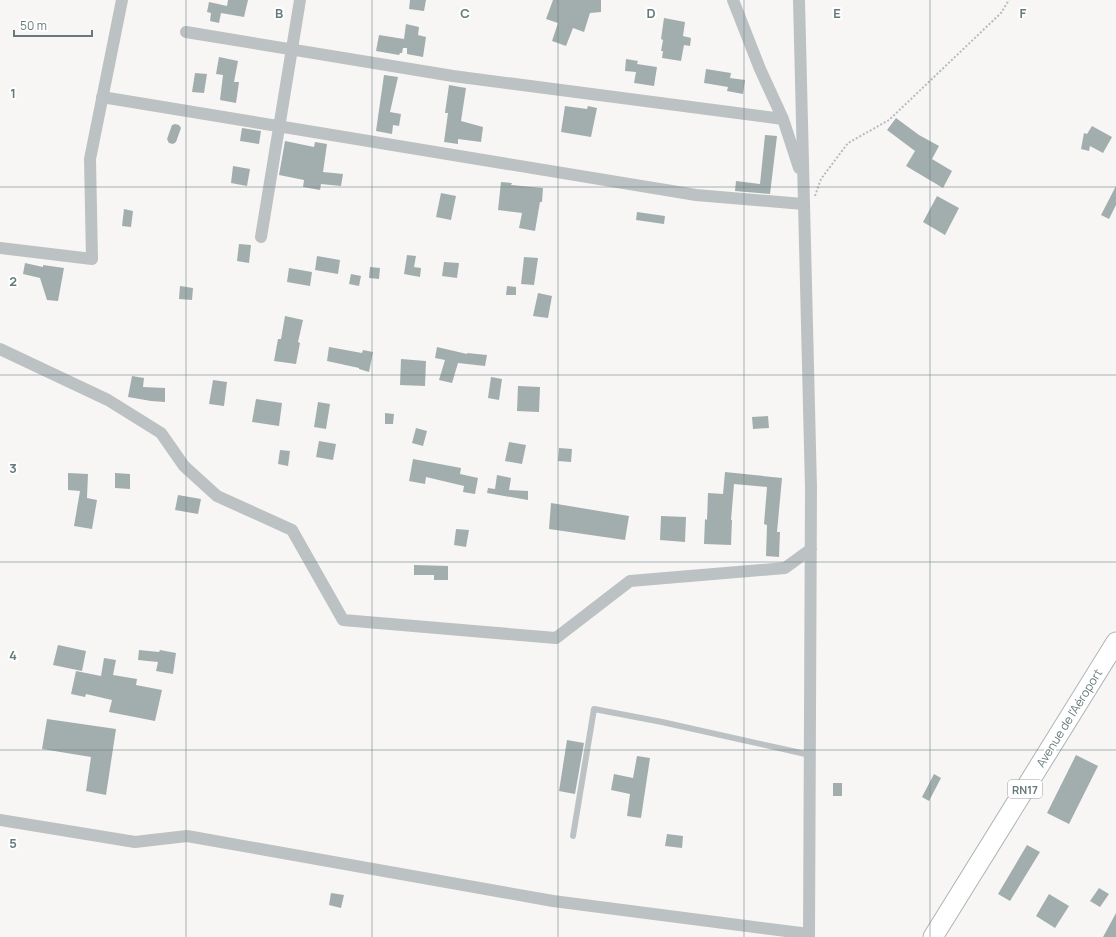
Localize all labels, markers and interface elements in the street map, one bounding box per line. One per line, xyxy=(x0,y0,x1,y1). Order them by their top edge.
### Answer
text: B xyxy=(275,4,283,22)
text: C xyxy=(460,4,470,22)
text: D xyxy=(646,4,656,22)
text: E xyxy=(833,4,841,22)
text: F xyxy=(1020,4,1027,22)
scale bar xyxy=(14,12,92,38)
text: 50 m xyxy=(20,17,47,34)
text: 1 xyxy=(10,84,16,102)
text: 2 xyxy=(9,272,17,290)
text: 3 xyxy=(9,459,17,477)
text: 4 xyxy=(9,646,17,664)
street label: Avenue de l'Aéroport xyxy=(1032,665,1106,770)
road number: RN17 xyxy=(1008,780,1042,798)
text: 5 xyxy=(9,834,17,852)

